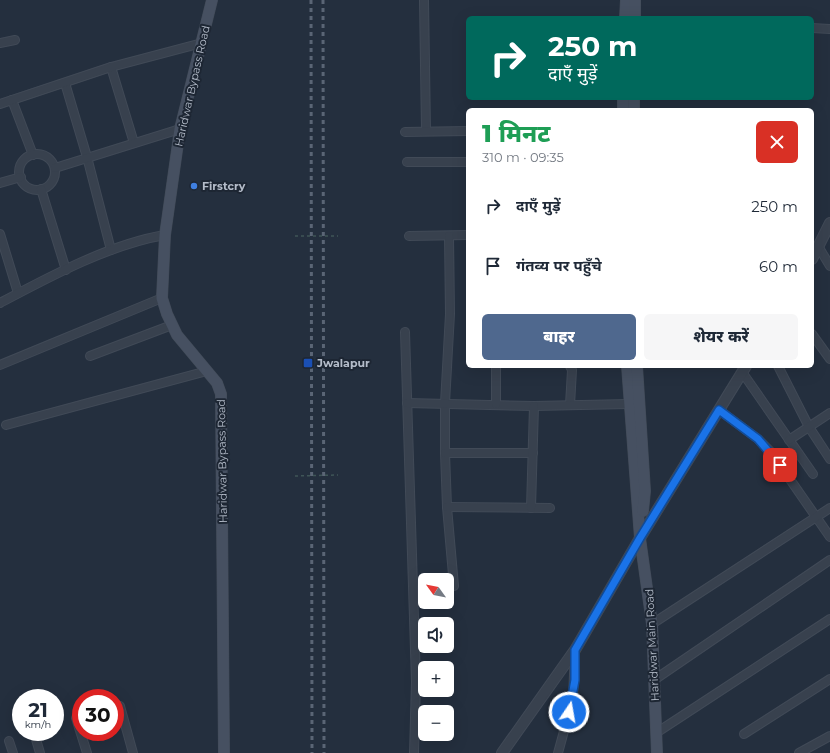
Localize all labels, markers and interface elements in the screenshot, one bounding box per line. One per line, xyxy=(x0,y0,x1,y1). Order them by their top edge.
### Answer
street label: Haridwar Bypass Road xyxy=(171,24,213,148)
text: 250 m xyxy=(548,29,638,63)
icon: right xyxy=(482,32,534,84)
text: दाएँ मुड़ें xyxy=(548,63,597,85)
text: 1 मिनट xyxy=(482,119,550,148)
button: close xyxy=(756,121,798,163)
text: 310 m · 09:35 xyxy=(482,149,564,165)
place label: Firstcry xyxy=(202,179,246,193)
marker: Firstcry xyxy=(189,181,199,191)
icon: right xyxy=(482,195,504,217)
text: दाएँ मुड़ें xyxy=(516,196,561,215)
text: 250 m xyxy=(751,197,798,216)
icon: arrive xyxy=(482,255,504,277)
text: गंतव्य पर पहुँचे xyxy=(516,256,602,275)
text: 60 m xyxy=(759,257,798,276)
button: बाहर xyxy=(482,314,636,360)
button: शेयर करें xyxy=(644,314,798,360)
place label: Jwalapur xyxy=(316,356,370,370)
marker: Jwalapur xyxy=(302,357,314,369)
street label: Haridwar Bypass Road xyxy=(214,399,230,523)
pin xyxy=(763,448,797,482)
icon: arrive xyxy=(769,454,791,476)
north arrow xyxy=(418,573,454,609)
map controls xyxy=(418,573,454,741)
street label: Haridwar Main Road xyxy=(642,588,662,702)
button: sound xyxy=(418,617,454,653)
button: + xyxy=(418,661,454,697)
speed limit sign: 30 xyxy=(72,689,124,741)
position arrow xyxy=(548,691,590,733)
text: 21 xyxy=(28,698,48,722)
button: − xyxy=(418,705,454,741)
text: km/h xyxy=(25,718,51,731)

